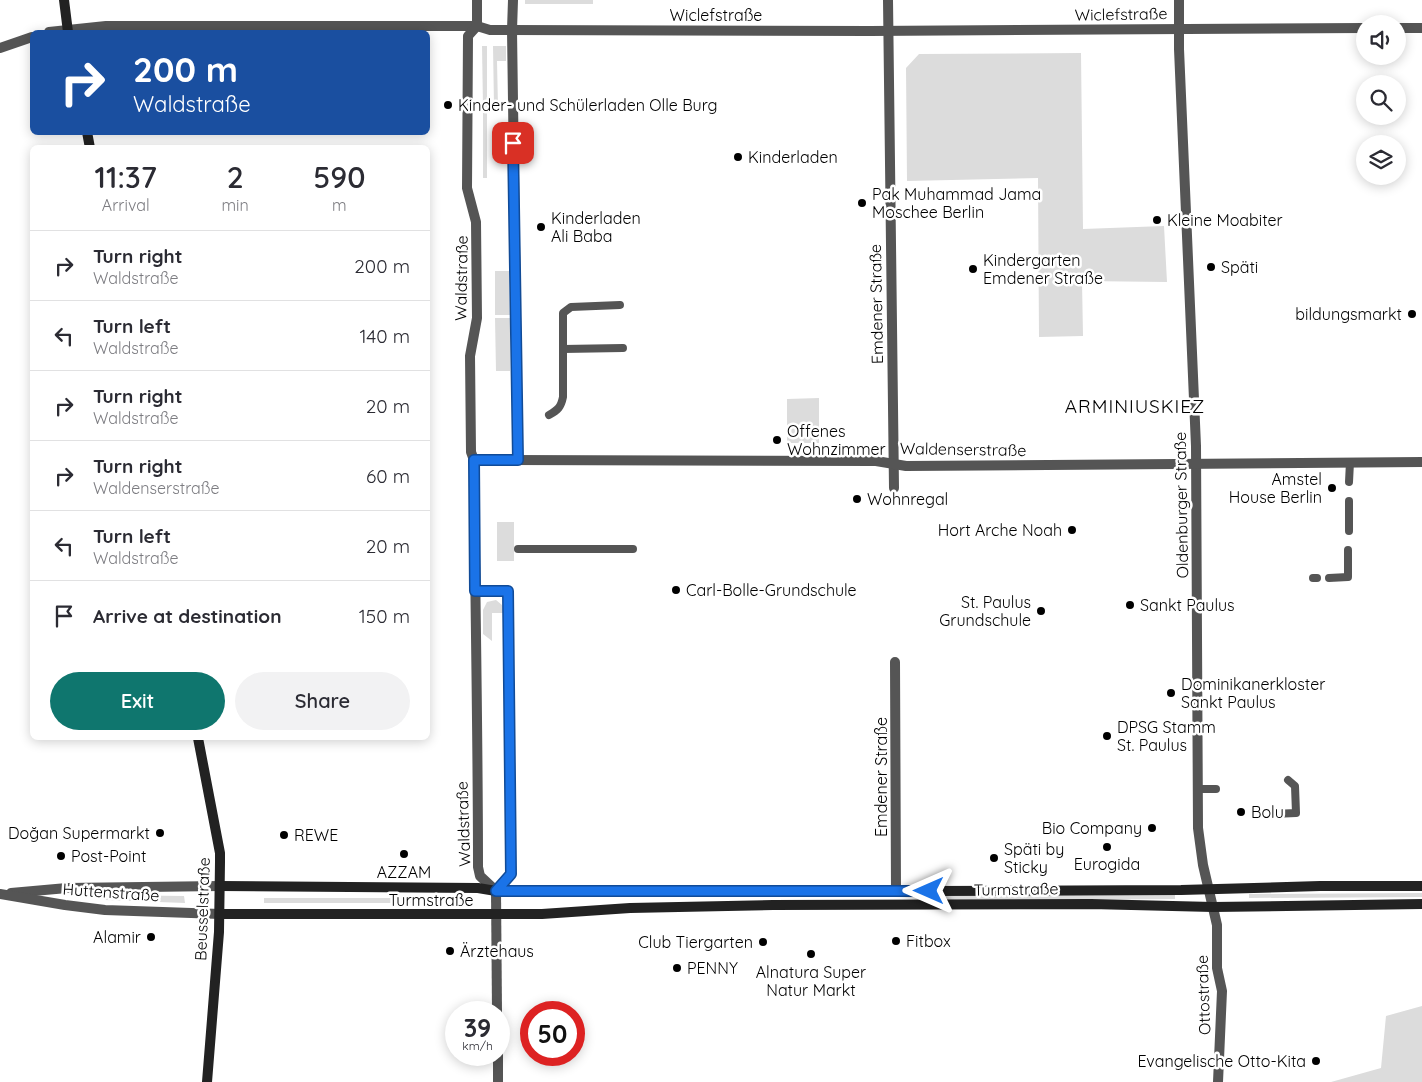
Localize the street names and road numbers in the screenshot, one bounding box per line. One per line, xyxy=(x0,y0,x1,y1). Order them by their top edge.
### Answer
street label: Wiclefstraße xyxy=(1074,3,1168,25)
street label: Wiclefstraße xyxy=(670,5,762,25)
street label: Waldstraße xyxy=(450,235,472,321)
street label: Emdener Straße xyxy=(865,244,887,364)
street label: Oldenburger Straße xyxy=(1170,432,1192,578)
street label: Waldenserstraße xyxy=(900,438,1026,460)
street label: Emdener Straße xyxy=(871,717,891,837)
street label: Waldstraße xyxy=(452,781,474,867)
street label: Beusselstraße xyxy=(190,857,214,961)
street label: Turmstraße xyxy=(973,878,1059,900)
street label: Huttenstraße xyxy=(62,879,160,905)
street label: Turmstraße xyxy=(389,890,473,910)
street label: Ottostraße xyxy=(1192,955,1214,1035)

